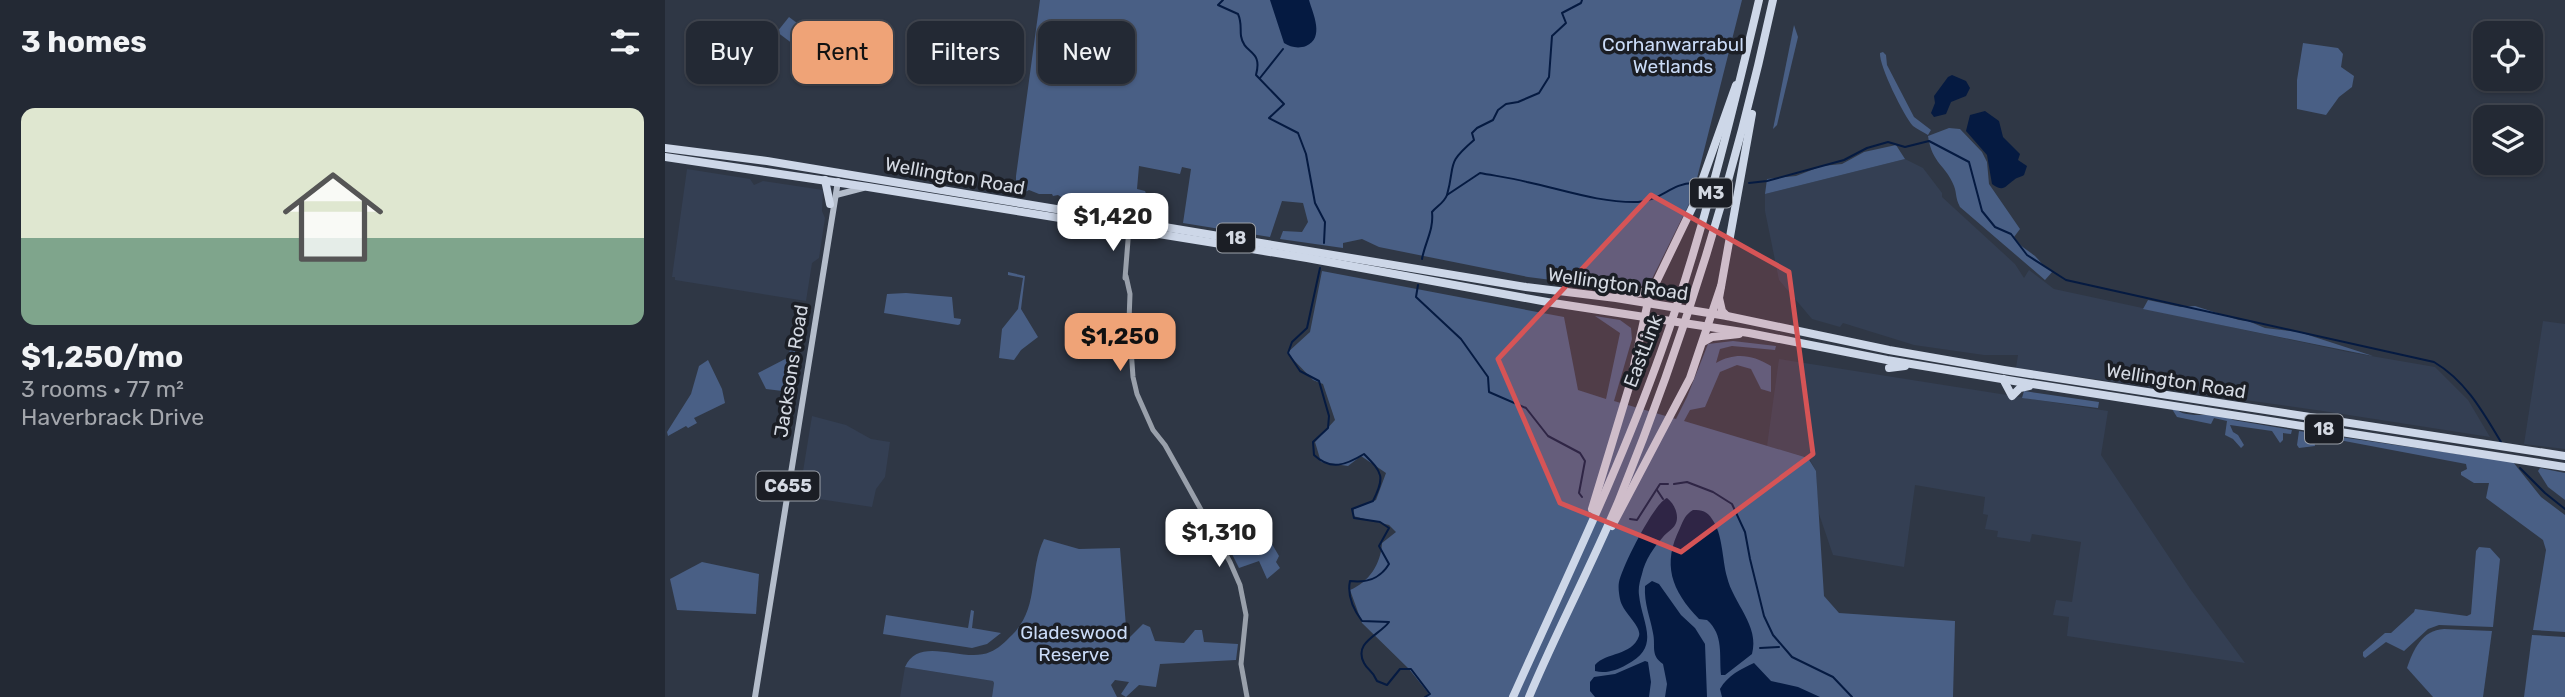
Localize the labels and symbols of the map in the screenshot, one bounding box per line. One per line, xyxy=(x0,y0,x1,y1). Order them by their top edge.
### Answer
park label: Corhanwarrabul Wetlands xyxy=(1602,33,1744,78)
street label: Wellington Road xyxy=(883,152,1027,200)
road number: M3 xyxy=(1690,178,1732,208)
pin: $1,420 xyxy=(1056,194,1170,253)
road number: 18 xyxy=(1217,224,1255,252)
street label: Wellington Road xyxy=(1546,263,1690,305)
street label: Jacksons Road xyxy=(769,303,813,439)
street label: EastLink xyxy=(1619,311,1667,390)
pin: $1,250 xyxy=(1063,314,1177,373)
street label: Wellington Road xyxy=(2104,359,2248,403)
road number: 18 xyxy=(2305,414,2343,444)
road number: C655 xyxy=(757,472,819,500)
pin: $1,310 xyxy=(1162,510,1276,569)
park label: Gladeswood Reserve xyxy=(1020,621,1128,666)

